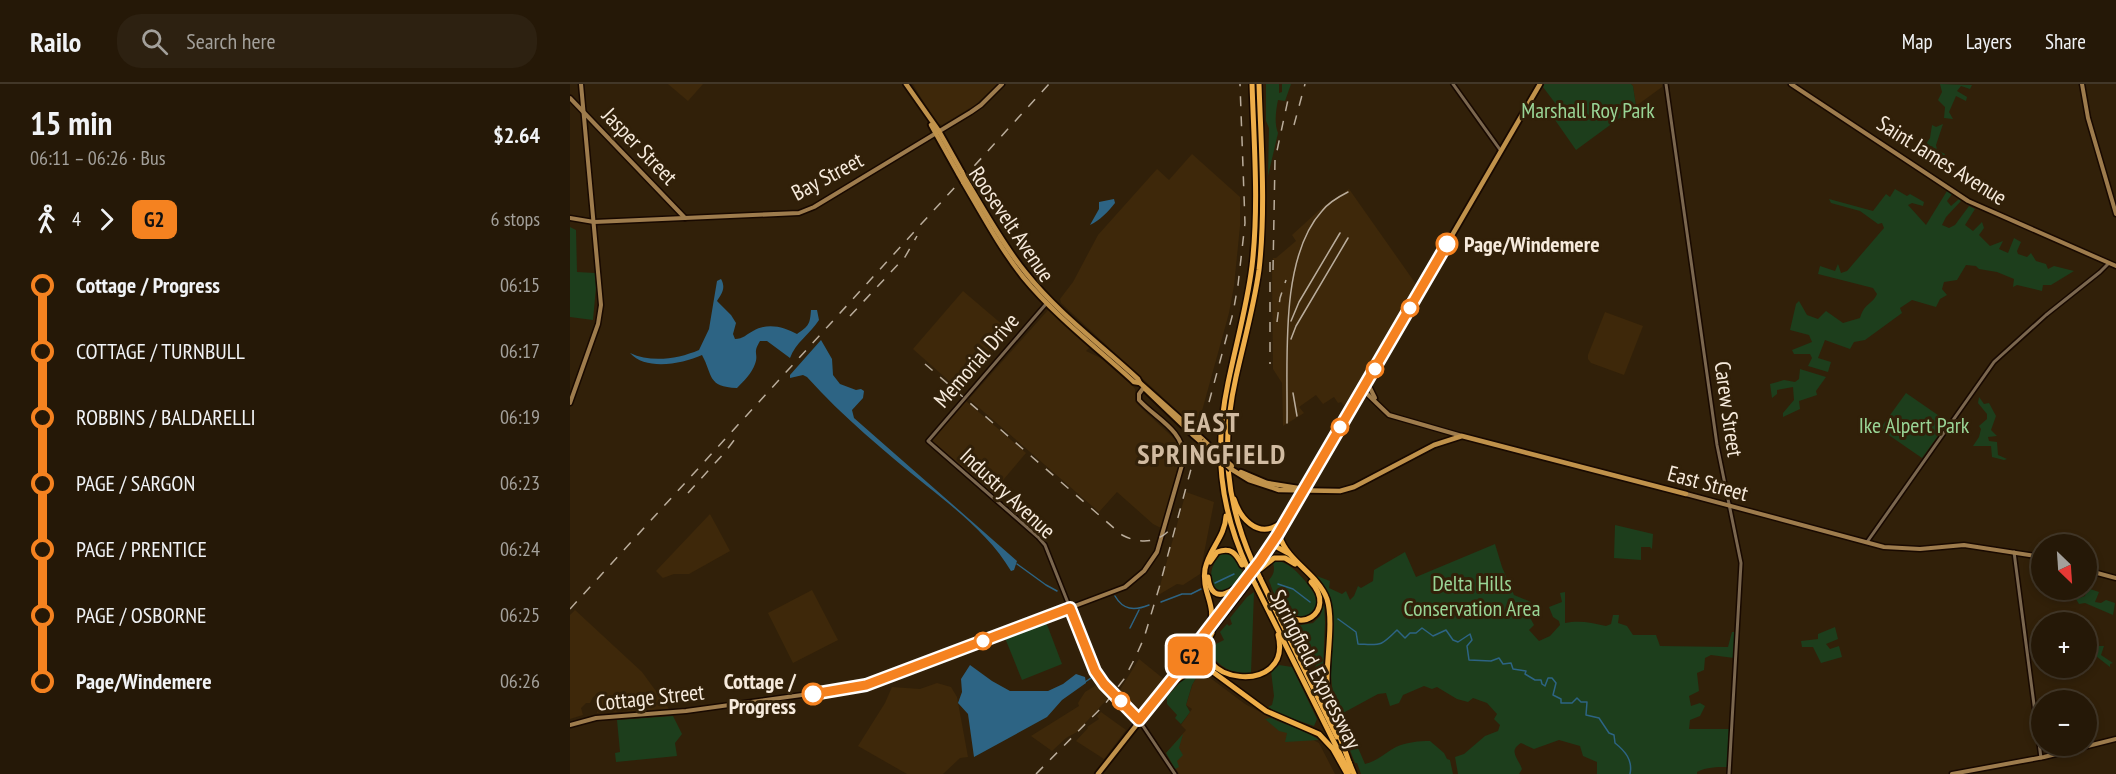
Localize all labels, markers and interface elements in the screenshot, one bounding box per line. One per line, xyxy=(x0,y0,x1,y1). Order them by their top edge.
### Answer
search box xyxy=(117,14,537,68)
text: Railo xyxy=(30,23,81,60)
icon: search xyxy=(138,25,171,58)
text: Search here xyxy=(186,27,276,55)
text: Map xyxy=(1902,28,1933,55)
text: Layers xyxy=(1966,28,2012,55)
text: Share xyxy=(2045,28,2086,55)
park label: Marshall Roy Park xyxy=(1521,96,1655,124)
text: 15 min xyxy=(30,101,112,144)
street label: Jasper Street xyxy=(596,101,684,190)
street label: Saint James Avenue xyxy=(1872,109,2012,211)
text: $2.64 xyxy=(493,121,540,149)
text: 06:11 – 06:26 · Bus xyxy=(30,145,165,171)
street label: Bay Street xyxy=(786,146,868,206)
street label: Roosevelt Avenue xyxy=(963,161,1061,287)
icon: walk xyxy=(30,203,63,236)
icon: forward xyxy=(90,203,123,236)
text: 4 xyxy=(72,206,81,232)
text: G2 xyxy=(144,206,165,233)
text: 6 stops xyxy=(491,206,540,232)
place label: Page/Windemere xyxy=(1464,230,1600,258)
marker: Page/Windemere xyxy=(1436,233,1458,255)
text: Cottage / Progress xyxy=(76,271,220,299)
text: 06:15 xyxy=(500,272,540,298)
unlabelled marker xyxy=(1401,299,1419,317)
street label: Memorial Drive xyxy=(927,307,1025,413)
text: COTTAGE / TURNBULL xyxy=(76,337,245,365)
text: 06:17 xyxy=(500,338,540,364)
street label: Carew Street xyxy=(1708,359,1750,459)
unlabelled marker xyxy=(1366,360,1384,378)
text: ROBBINS / BALDARELLI xyxy=(76,403,256,431)
district label: EAST SPRINGFIELD xyxy=(1137,403,1287,472)
text: 06:19 xyxy=(500,404,540,430)
park label: Ike Alpert Park xyxy=(1859,411,1970,439)
unlabelled marker xyxy=(1331,418,1349,436)
street label: Industry Avenue xyxy=(954,442,1062,544)
street label: East Street xyxy=(1665,459,1751,507)
text: PAGE / SARGON xyxy=(76,469,195,497)
text: 06:23 xyxy=(500,470,540,496)
north arrow xyxy=(2031,534,2097,600)
map controls xyxy=(2031,534,2097,756)
text: PAGE / PRENTICE xyxy=(76,535,207,563)
text: 06:24 xyxy=(500,536,540,562)
park label: Delta Hills Conservation Area xyxy=(1404,569,1540,622)
street label: Springfield Expressway xyxy=(1264,585,1369,754)
text: PAGE / OSBORNE xyxy=(76,601,207,629)
text: 06:25 xyxy=(500,602,540,628)
button: + xyxy=(2031,612,2097,678)
unlabelled marker xyxy=(974,632,992,650)
line badge: G2 xyxy=(1163,636,1217,676)
text: G2 xyxy=(1180,643,1200,670)
text: Page/Windemere xyxy=(76,667,212,695)
place label: Cottage / Progress xyxy=(724,667,797,720)
text: 06:26 xyxy=(500,668,540,694)
street label: Cottage Street xyxy=(594,677,706,717)
marker: Cottage / Progress xyxy=(802,683,824,705)
button: − xyxy=(2031,690,2097,756)
unlabelled marker xyxy=(1112,692,1130,710)

